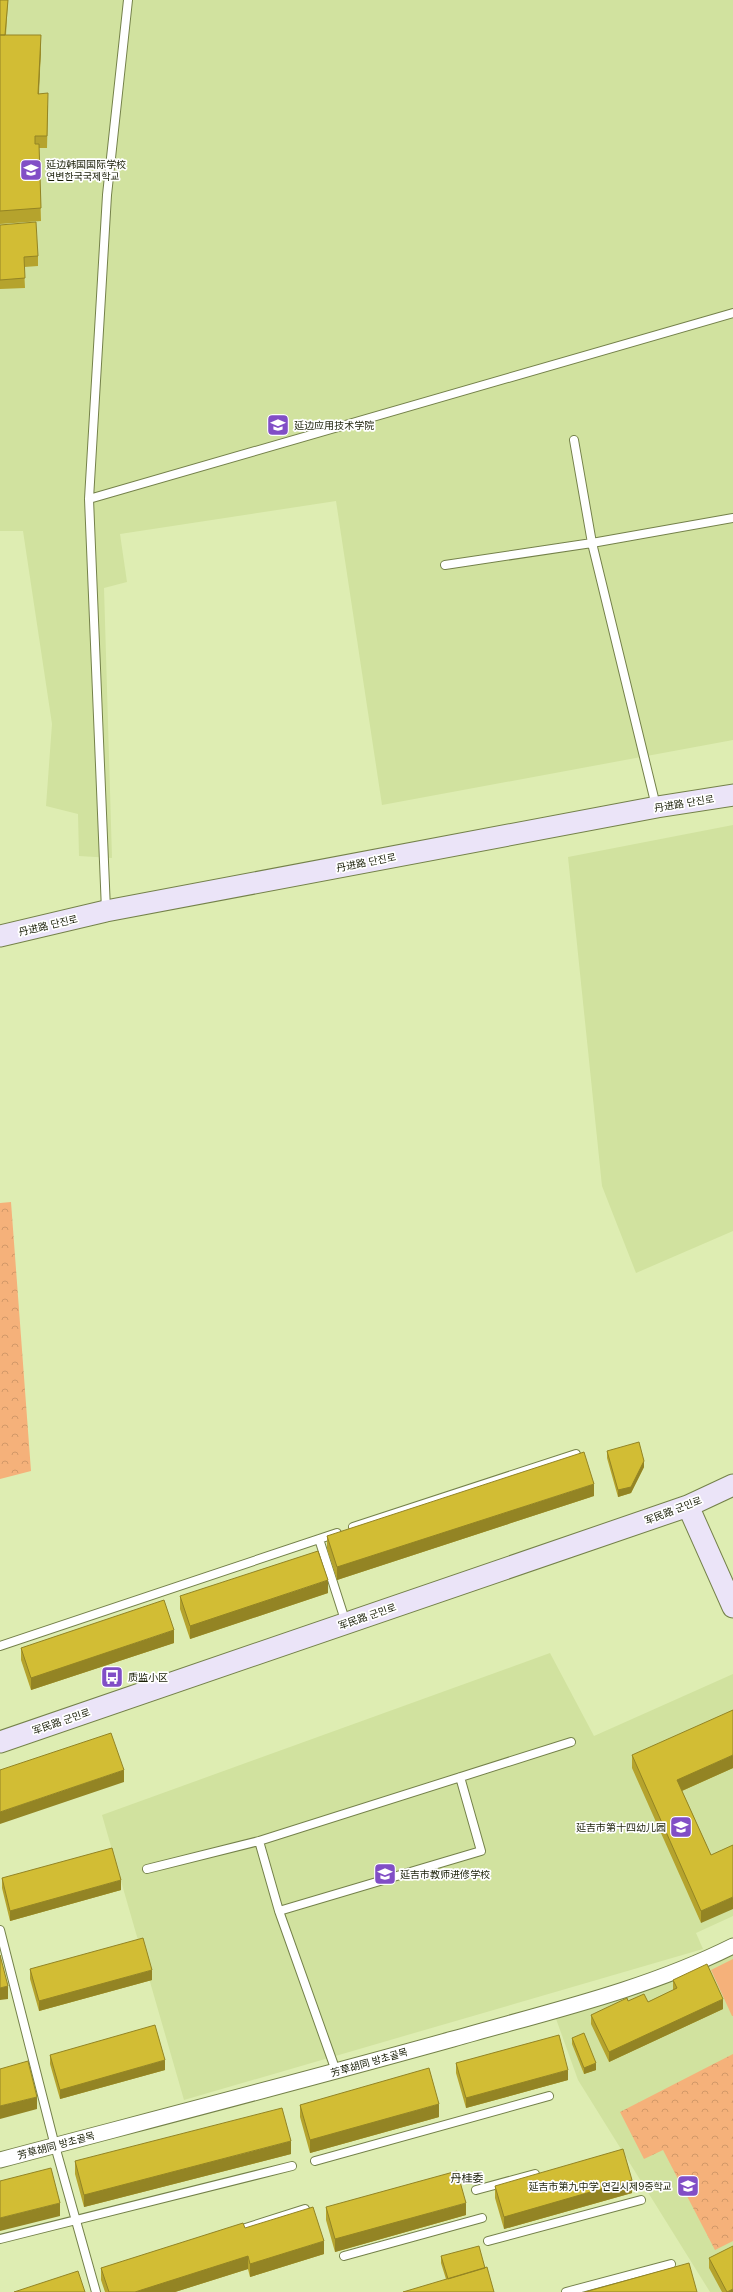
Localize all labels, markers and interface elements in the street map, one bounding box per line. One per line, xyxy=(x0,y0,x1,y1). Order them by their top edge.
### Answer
school or university icon: 延边韩国国际学校 연변한국국제학교 xyxy=(18,157,44,183)
place label: 延边韩国国际学校 연변한국국제학교 xyxy=(46,158,126,182)
school or university icon: 延边应用技术学院 xyxy=(265,412,291,438)
place label: 延边应用技术学院 xyxy=(294,419,374,431)
street label: 丹进路 단진로 xyxy=(653,792,715,814)
street label: 丹进路 단진로 xyxy=(335,850,397,874)
street label: 丹进路 단진로 xyxy=(17,912,79,938)
street label: 军民路 군민로 xyxy=(643,1494,703,1526)
street label: 军民路 군민로 xyxy=(336,1600,398,1632)
bus stop icon: 质监小区 xyxy=(99,1664,125,1690)
place label: 质监小区 xyxy=(128,1671,168,1683)
street label: 军民路 군민로 xyxy=(30,1705,92,1737)
school or university icon: 延吉市第十四幼儿园 xyxy=(668,1814,694,1840)
place label: 延吉市第十四幼儿园 xyxy=(576,1821,666,1833)
school or university icon: 延吉市教师进修学校 xyxy=(372,1861,398,1887)
place label: 延吉市教师进修学校 xyxy=(400,1868,490,1880)
street label: 芳草胡同 방초골목 xyxy=(329,2045,409,2079)
street label: 芳草胡同 방초골목 xyxy=(16,2129,96,2161)
district label: 丹桂委 xyxy=(451,2171,484,2185)
school or university icon: 延吉市第九中学 연길시제9중학교 xyxy=(675,2173,701,2199)
place label: 延吉市第九中学 연길시제9중학교 xyxy=(529,2180,672,2192)

